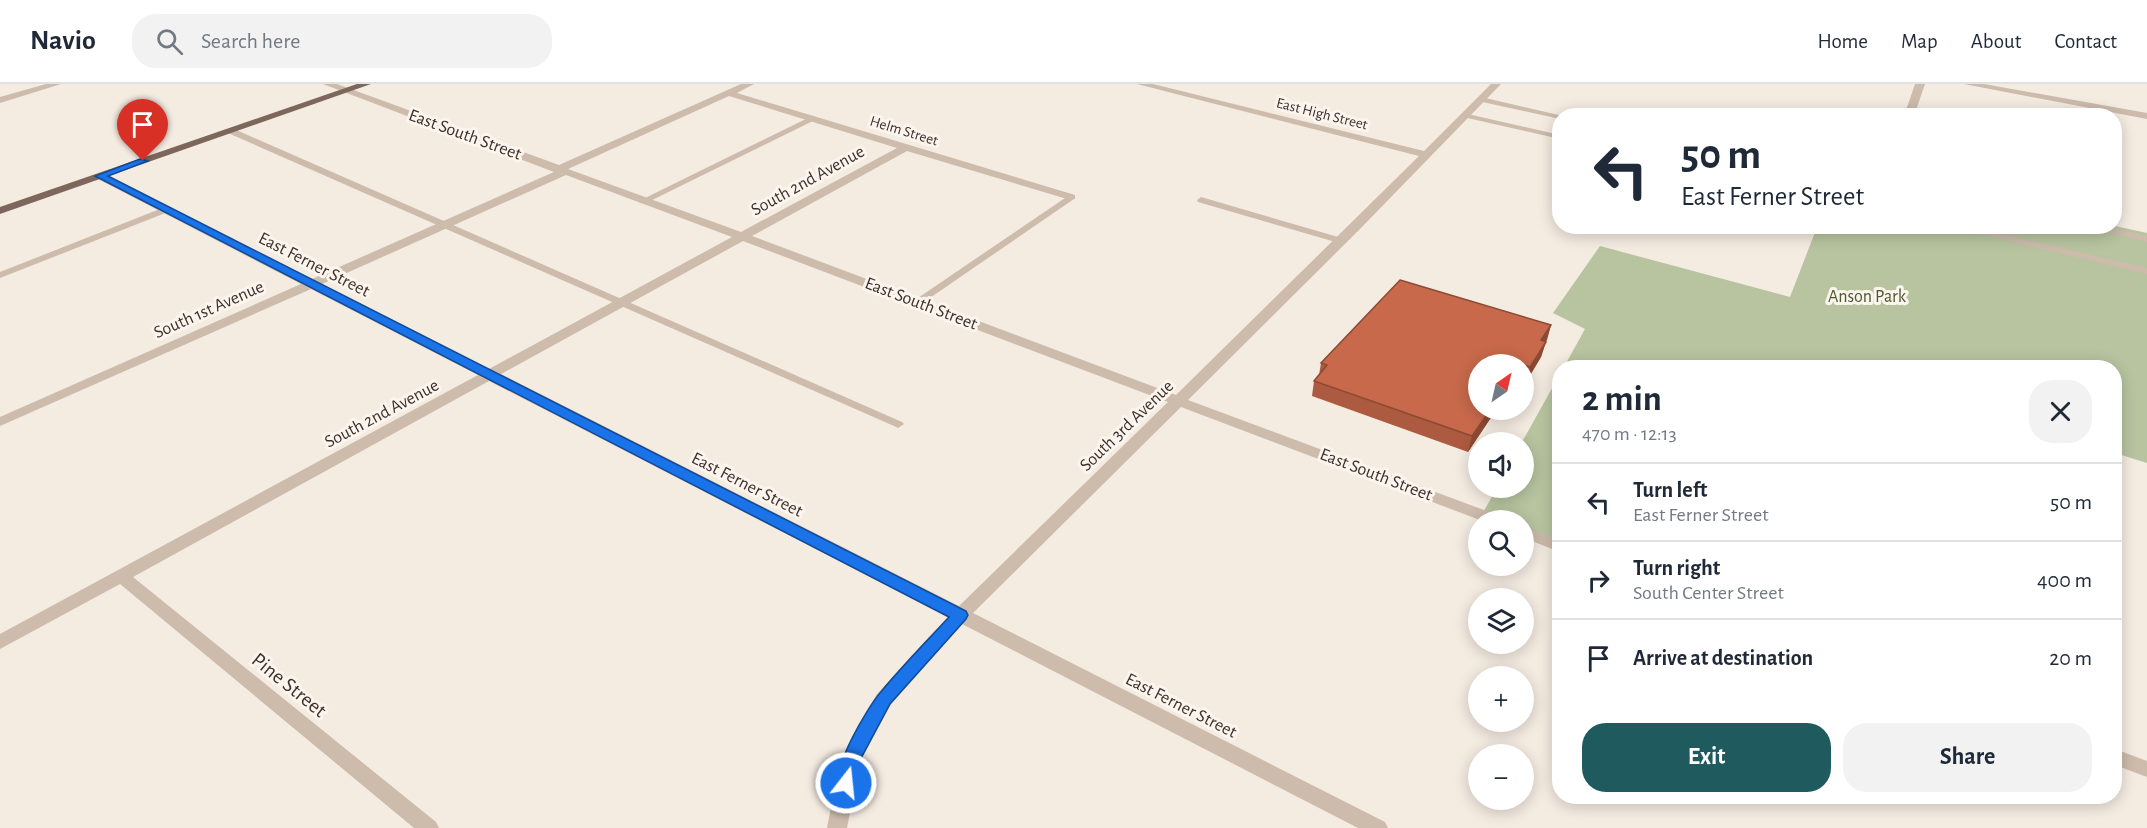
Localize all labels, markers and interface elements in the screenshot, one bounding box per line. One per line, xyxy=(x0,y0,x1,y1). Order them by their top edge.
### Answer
search box xyxy=(132,14,552,68)
icon: search xyxy=(153,25,186,58)
text: Navio xyxy=(30,27,96,55)
text: Search here xyxy=(201,30,300,52)
text: Home xyxy=(1817,31,1868,52)
text: Map xyxy=(1901,31,1938,52)
text: About xyxy=(1971,31,2021,52)
text: Contact xyxy=(2054,31,2117,52)
street label: East High Street xyxy=(1275,95,1369,133)
pin xyxy=(117,99,168,161)
street label: East South Street xyxy=(406,106,524,164)
icon: arrive xyxy=(126,108,159,141)
street label: Helm Street xyxy=(868,114,940,149)
icon: left xyxy=(1582,132,1660,210)
text: 50 m xyxy=(1681,134,1761,176)
street label: South 2nd Avenue xyxy=(748,142,868,220)
text: East Ferner Street xyxy=(1681,183,1864,210)
street label: East Ferner Street xyxy=(256,229,373,301)
street label: East South Street xyxy=(862,274,980,334)
street label: South 1st Avenue xyxy=(151,278,267,342)
park label: Anson Park xyxy=(1828,288,1907,306)
north arrow xyxy=(1468,354,1534,420)
map controls xyxy=(1468,354,1534,810)
street label: South 2nd Avenue xyxy=(322,376,442,452)
street label: South 3rd Avenue xyxy=(1077,377,1177,475)
button: close xyxy=(2029,380,2092,443)
text: 2 min xyxy=(1582,381,1662,417)
text: 470 m · 12:13 xyxy=(1582,424,1677,444)
button: sound xyxy=(1468,432,1534,498)
street label: East South Street xyxy=(1317,445,1435,505)
street label: East Ferner Street xyxy=(689,449,806,521)
text: Turn left xyxy=(1633,479,1707,501)
icon: left xyxy=(1582,486,1615,519)
text: 50 m xyxy=(2050,491,2092,513)
text: East Ferner Street xyxy=(1633,505,1769,525)
button: search xyxy=(1468,510,1534,576)
text: Turn right xyxy=(1633,557,1720,579)
icon: right xyxy=(1582,564,1615,597)
text: 400 m xyxy=(2037,569,2092,591)
text: South Center Street xyxy=(1633,583,1784,603)
button: layers xyxy=(1468,588,1534,654)
icon: arrive xyxy=(1582,642,1615,675)
text: Arrive at destination xyxy=(1633,647,1813,669)
text: 20 m xyxy=(2049,647,2092,669)
street label: Pine Street xyxy=(248,649,331,721)
button: + xyxy=(1468,666,1534,732)
street label: East Ferner Street xyxy=(1123,670,1240,742)
button: Exit xyxy=(1582,723,1831,792)
button: Share xyxy=(1843,723,2092,792)
button: − xyxy=(1468,744,1534,810)
position arrow xyxy=(814,751,878,815)

